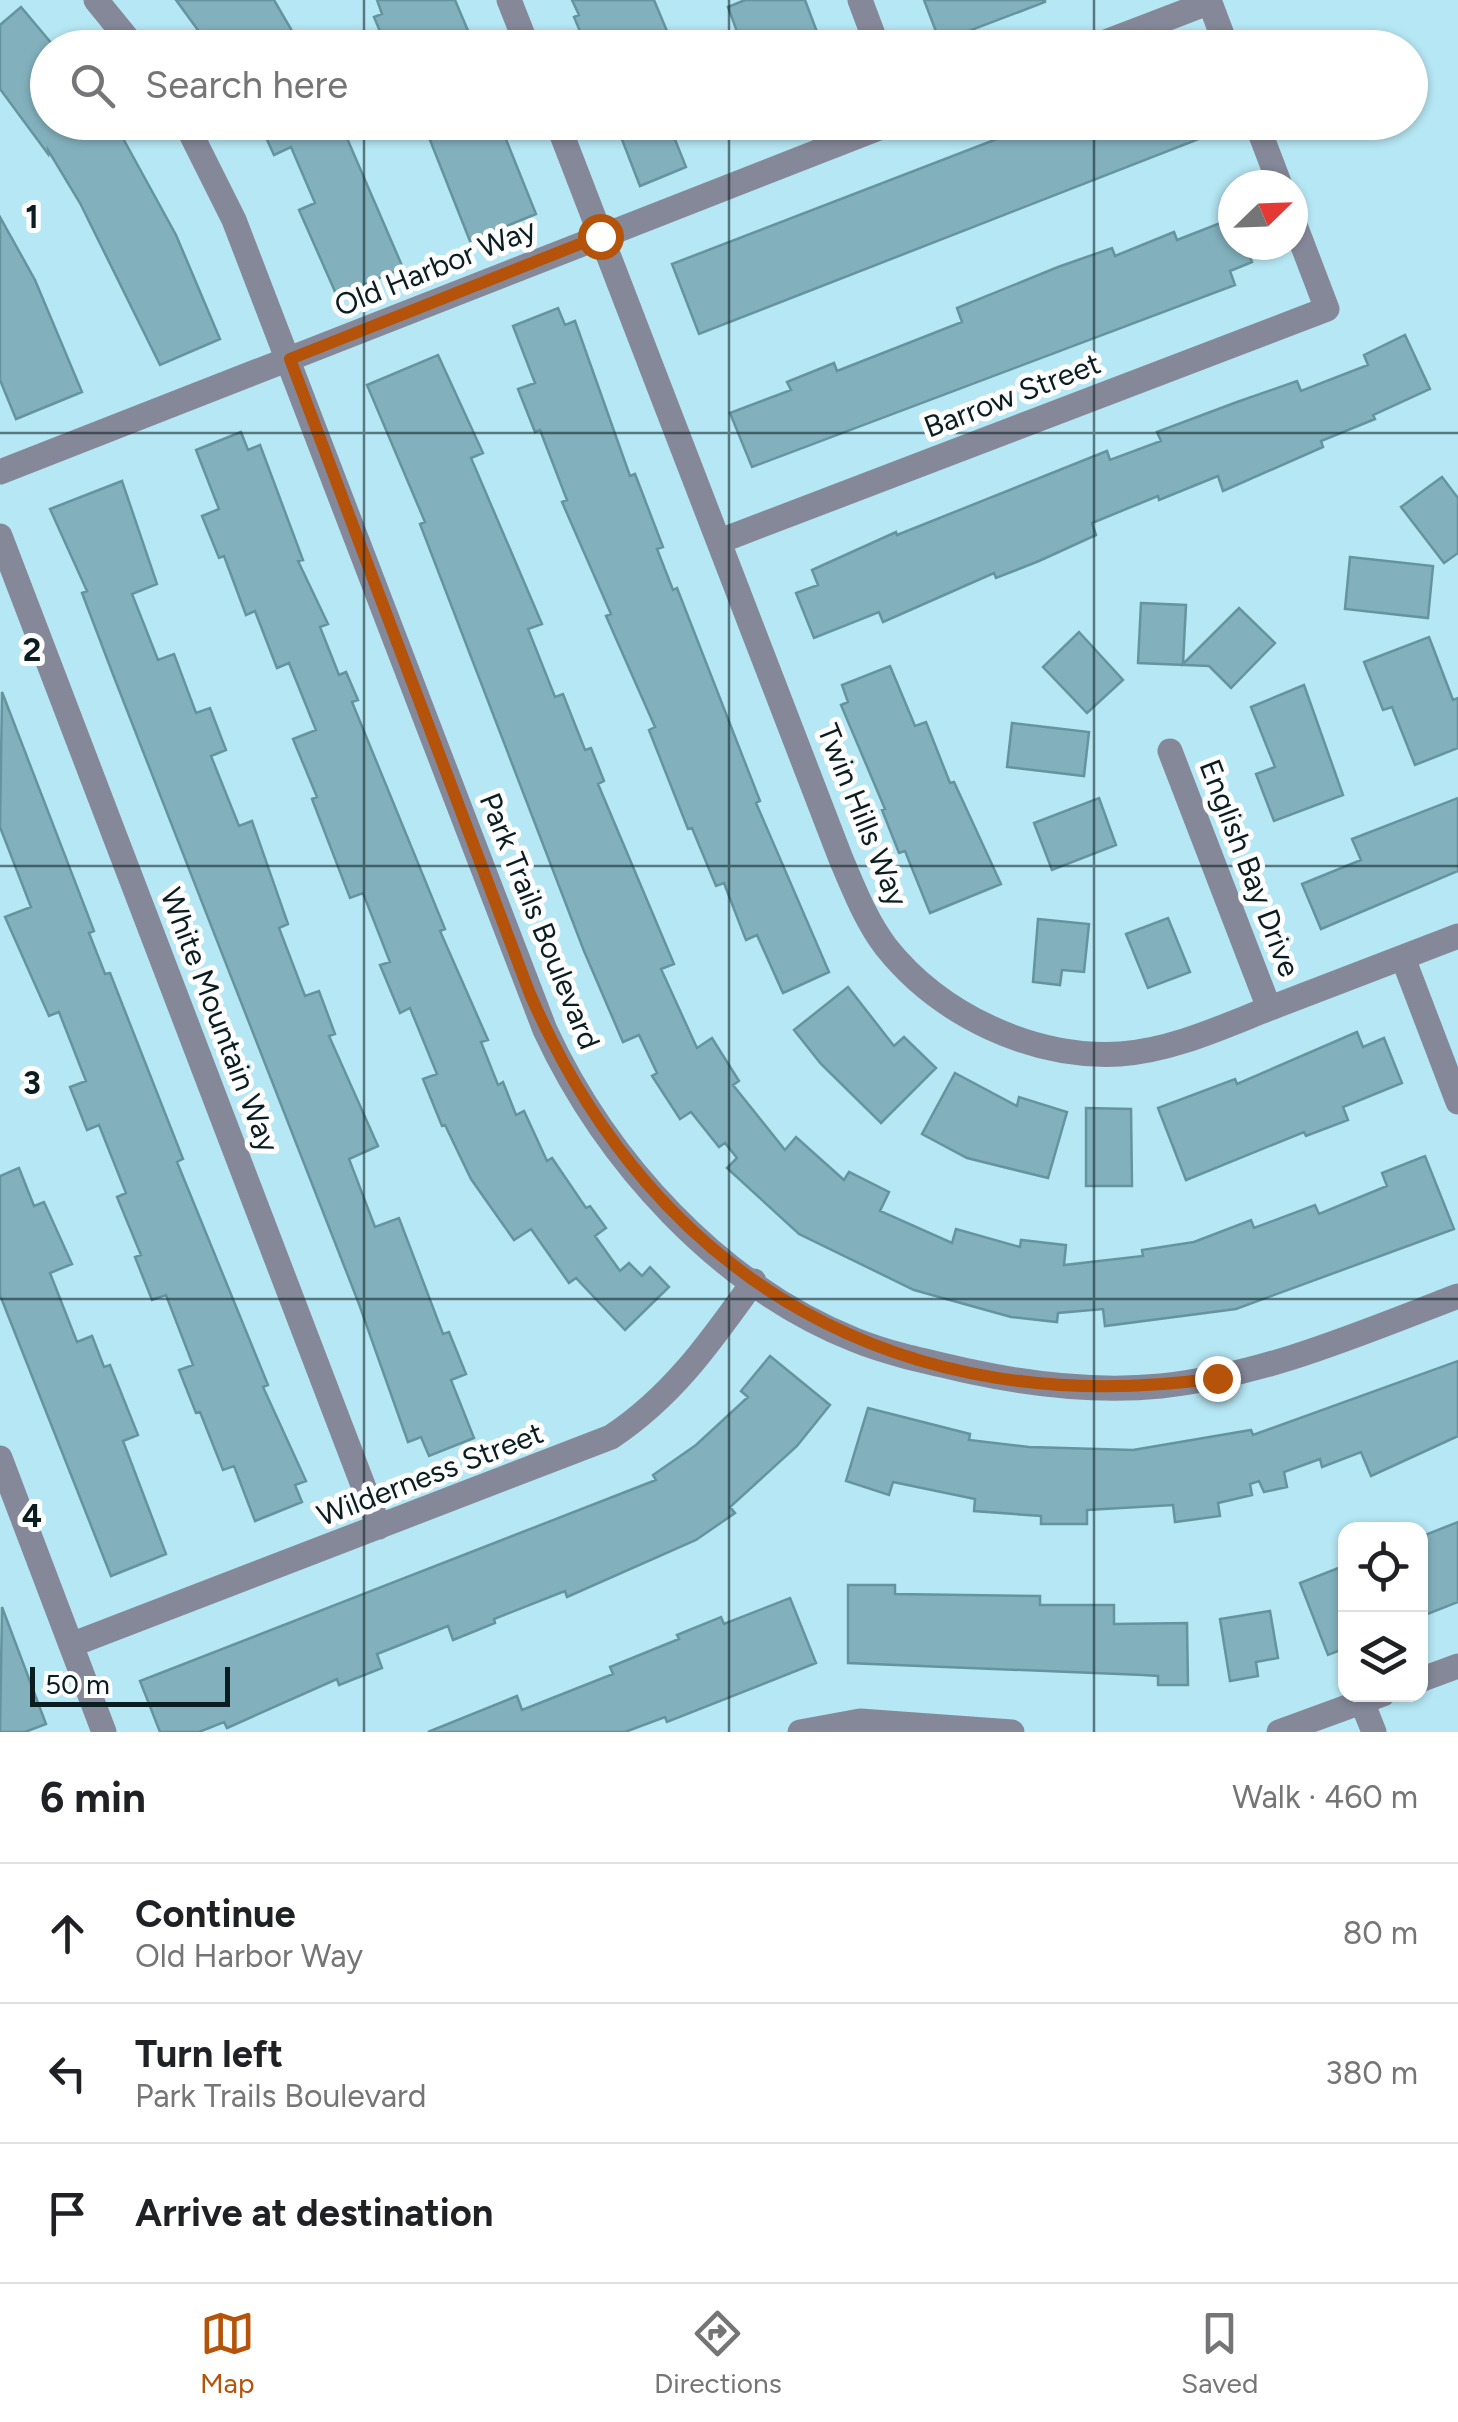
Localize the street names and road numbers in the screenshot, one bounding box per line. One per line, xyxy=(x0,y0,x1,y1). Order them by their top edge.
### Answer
street label: Old Harbor Way xyxy=(329,210,541,324)
street label: Barrow Street xyxy=(919,344,1105,446)
street label: Twin Hills Way xyxy=(810,718,916,912)
street label: English Bay Drive xyxy=(1192,754,1308,982)
street label: Park Trails Boulevard xyxy=(472,787,608,1055)
street label: White Mountain Way xyxy=(153,883,288,1157)
street label: Wilderness Street xyxy=(312,1414,548,1534)

